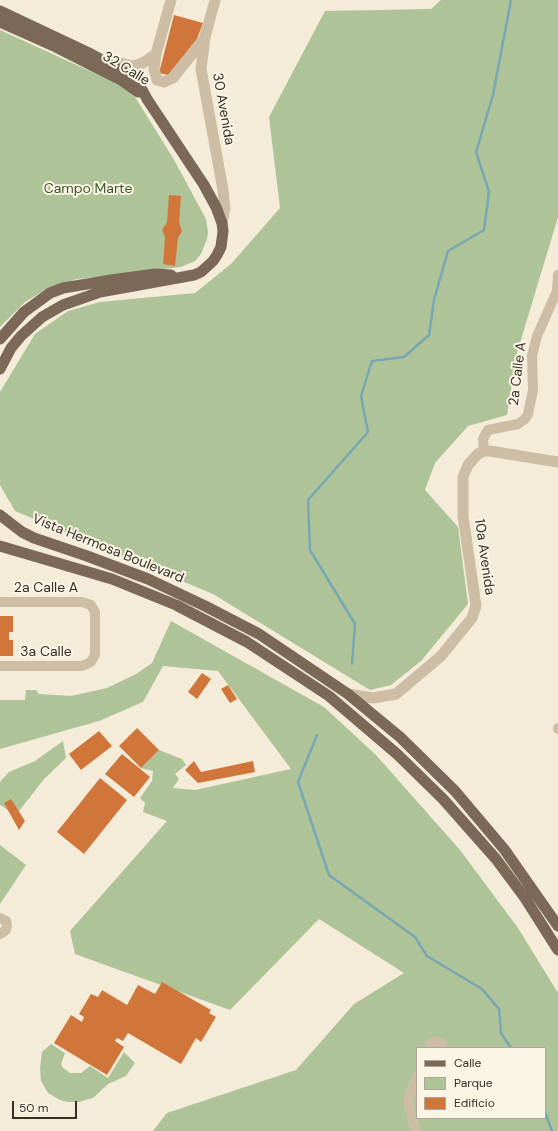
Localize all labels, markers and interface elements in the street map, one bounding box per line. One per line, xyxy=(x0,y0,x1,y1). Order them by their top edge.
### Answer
street label: 32 Calle xyxy=(99,48,153,90)
street label: 30 Avenida xyxy=(208,72,238,146)
park label: Campo Marte xyxy=(44,181,132,197)
street label: 2a Calle A xyxy=(506,341,530,407)
street label: Vista Hermosa Boulevard xyxy=(30,511,186,587)
street label: 10a Avenida xyxy=(470,518,498,596)
street label: 2a Calle A xyxy=(14,580,78,596)
street label: 3a Calle xyxy=(20,644,72,660)
legend xyxy=(416,1047,546,1119)
text: Calle xyxy=(454,1055,481,1071)
text: Parque xyxy=(454,1075,493,1091)
scale bar xyxy=(14,1093,79,1119)
text: Edificio xyxy=(454,1095,495,1111)
text: 50 m xyxy=(19,1100,48,1116)

